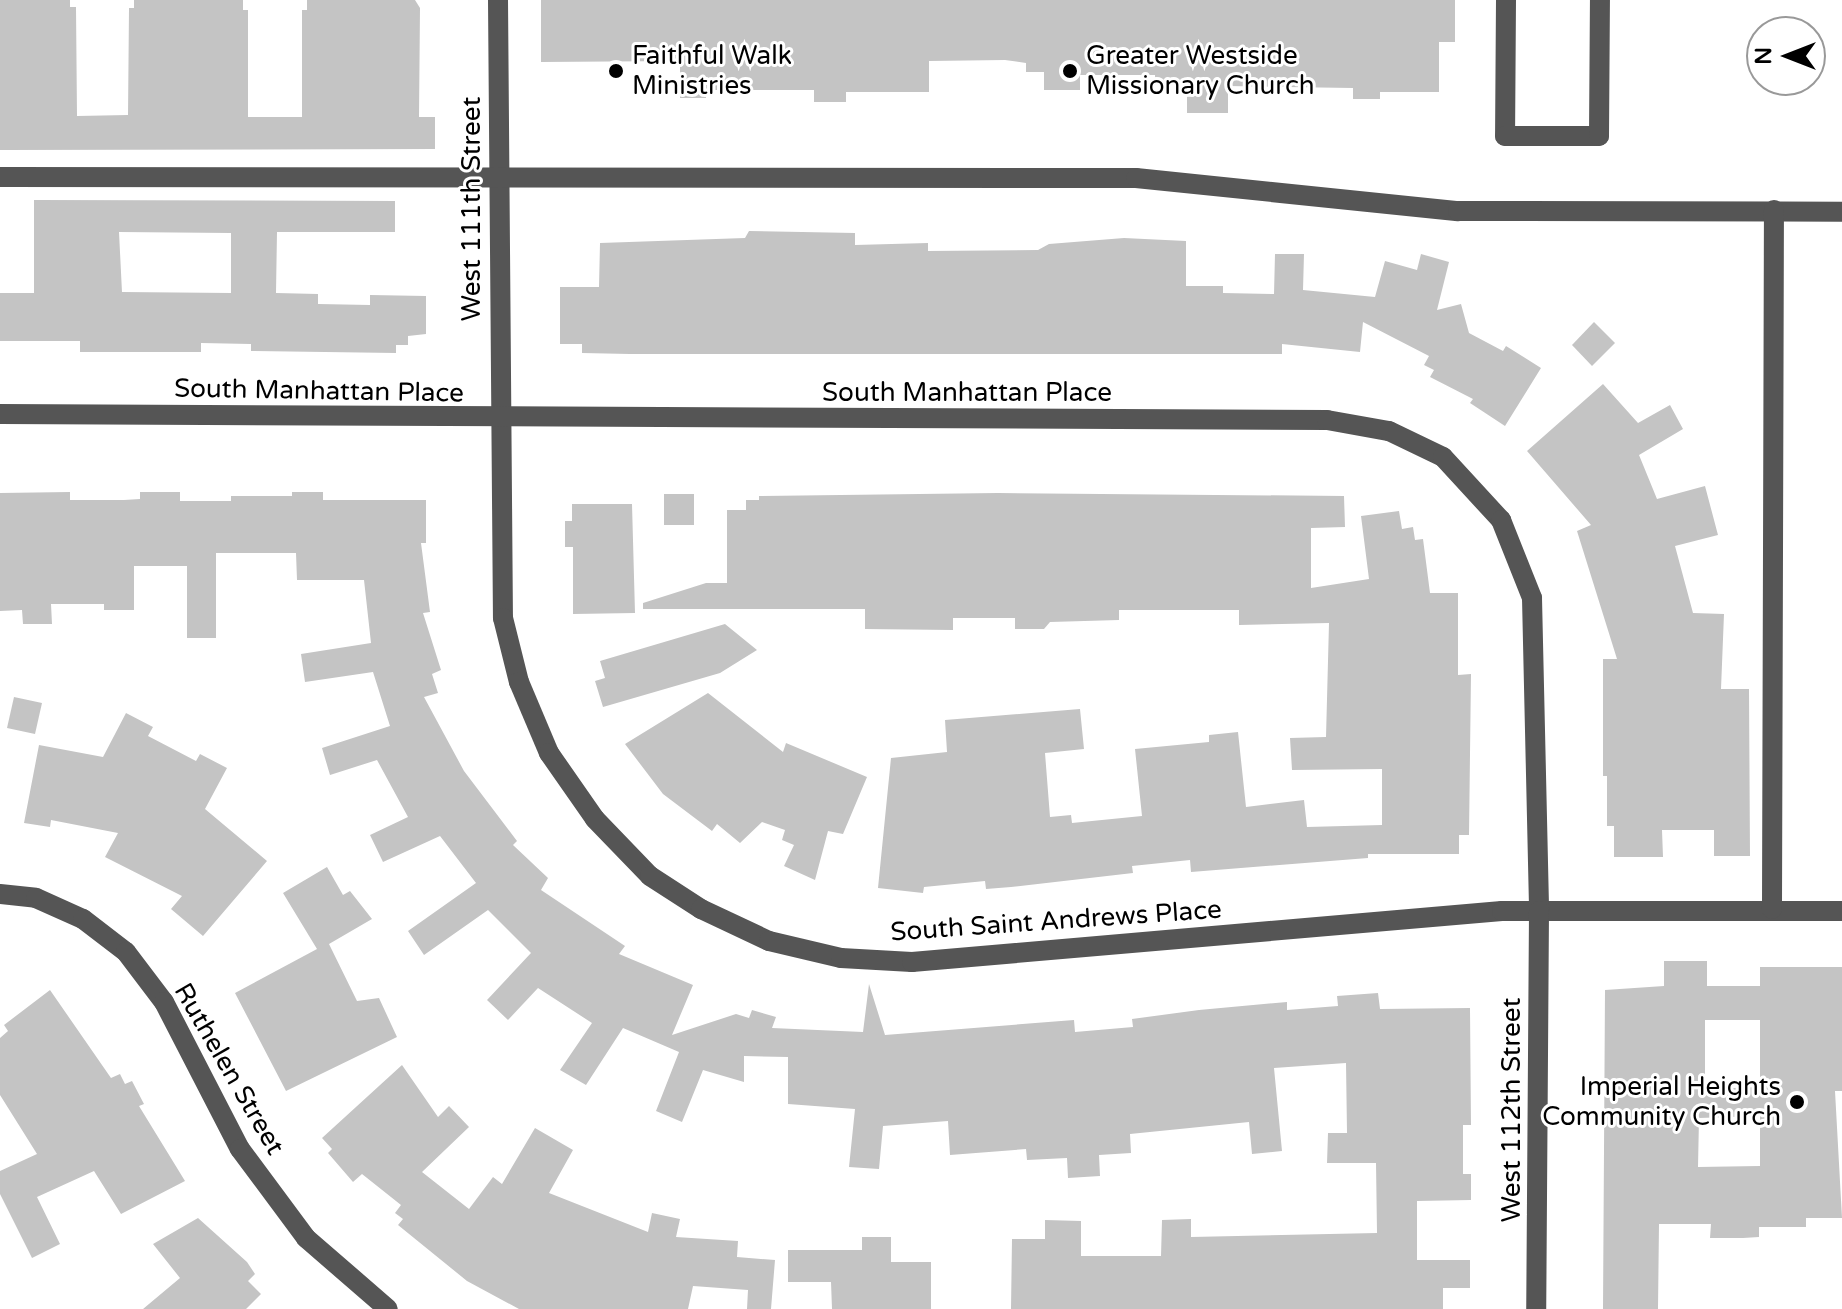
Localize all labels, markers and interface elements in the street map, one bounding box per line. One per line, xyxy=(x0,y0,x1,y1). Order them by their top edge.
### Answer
north arrow xyxy=(1746,16,1826,96)
place label: Faithful Walk Ministries xyxy=(632,40,792,102)
place label: Greater Westside Missionary Church xyxy=(1086,40,1315,102)
text: N xyxy=(1751,47,1777,65)
marker: Faithful Walk Ministries xyxy=(607,62,625,80)
marker: Greater Westside Missionary Church xyxy=(1061,62,1079,80)
street label: West 111th Street xyxy=(456,97,488,321)
street label: South Manhattan Place xyxy=(174,373,464,409)
street label: South Manhattan Place xyxy=(822,377,1112,409)
street label: South Saint Andrews Place xyxy=(889,894,1223,948)
street label: Ruthelen Street xyxy=(167,978,291,1160)
street label: West 112th Street xyxy=(1496,998,1528,1222)
place label: Imperial Heights Community Church xyxy=(1542,1071,1781,1132)
marker: Imperial Heights Community Church xyxy=(1788,1093,1806,1111)

